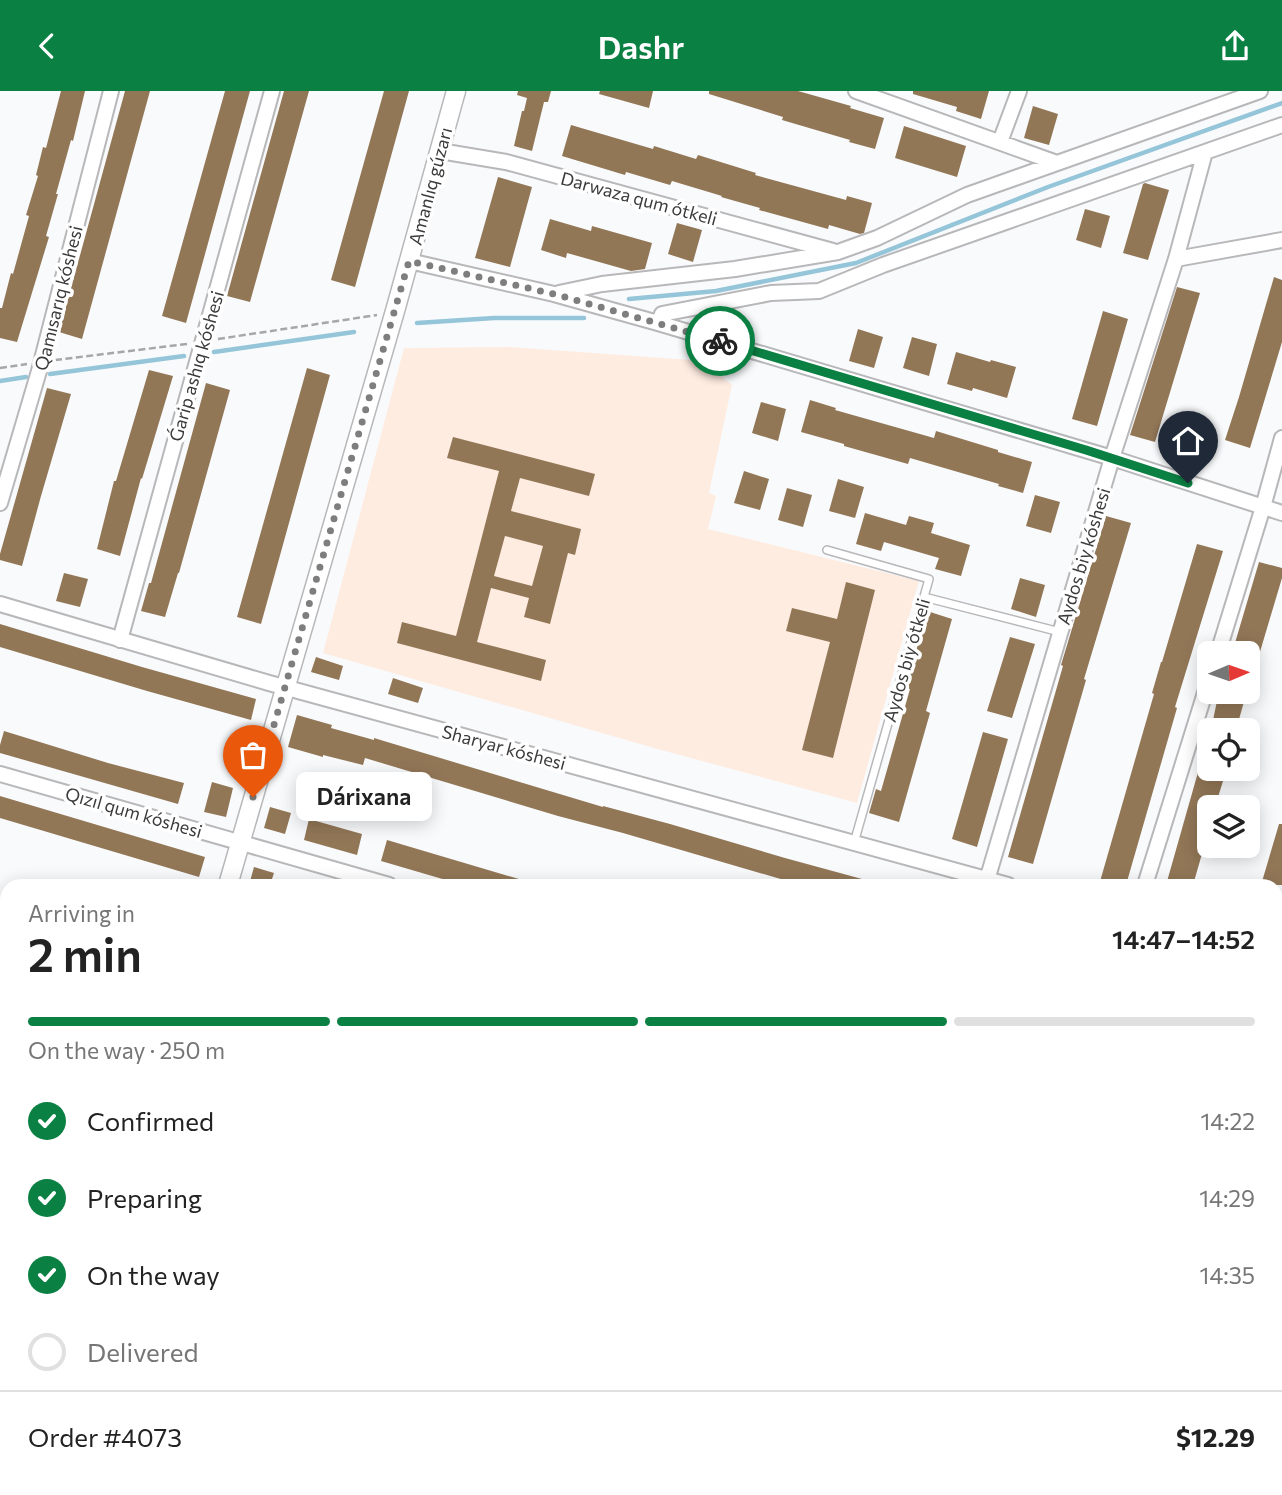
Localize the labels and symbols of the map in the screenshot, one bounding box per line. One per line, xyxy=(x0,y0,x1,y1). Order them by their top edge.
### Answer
street label: Amanlıq gúzarı xyxy=(404,125,456,247)
street label: Darwaza qum ótkeli xyxy=(558,167,720,229)
street label: Qamısarıq kóshesi xyxy=(29,223,87,373)
street label: Ǵarip ashıq kóshesi xyxy=(164,288,228,444)
courier xyxy=(685,306,755,376)
pin xyxy=(1158,411,1218,483)
street label: Aydos biy kóshesi xyxy=(1052,485,1114,627)
street label: Aydos biy ótkeli xyxy=(878,596,934,724)
north arrow xyxy=(1197,641,1260,703)
street label: Sharyar kóshesi xyxy=(440,720,568,774)
pin xyxy=(223,725,283,797)
callout: Dárixana xyxy=(295,773,432,821)
street label: Qızıl qum kóshesi xyxy=(63,782,205,842)

